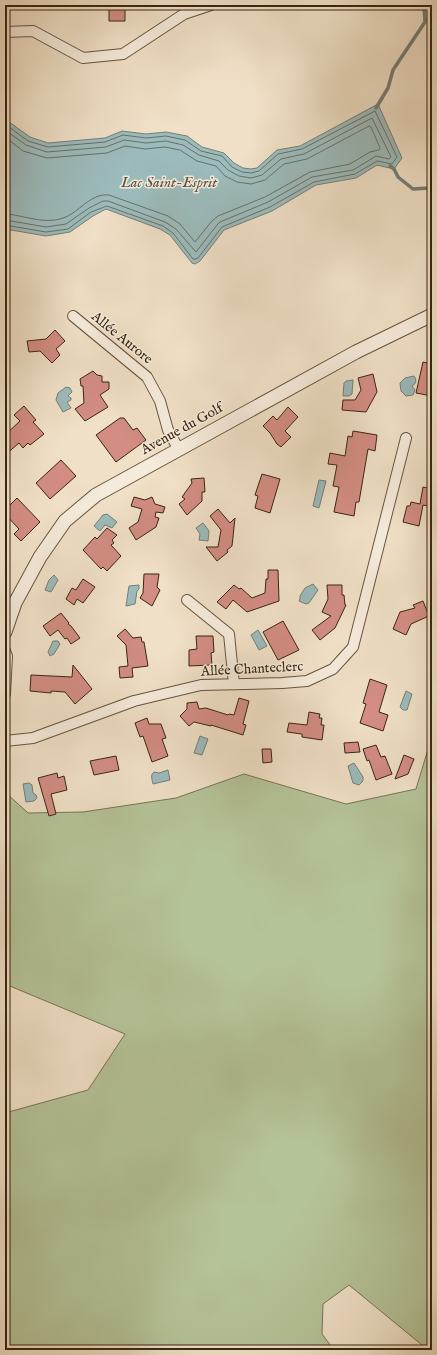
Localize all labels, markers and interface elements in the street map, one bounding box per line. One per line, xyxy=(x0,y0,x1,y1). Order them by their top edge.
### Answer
water label: Lac Saint-Esprit xyxy=(120,173,218,192)
street label: Allée Aurore xyxy=(87,307,157,369)
street label: Avenue du Golf xyxy=(137,398,229,459)
street label: Allée Chanteclerc xyxy=(199,657,304,681)

